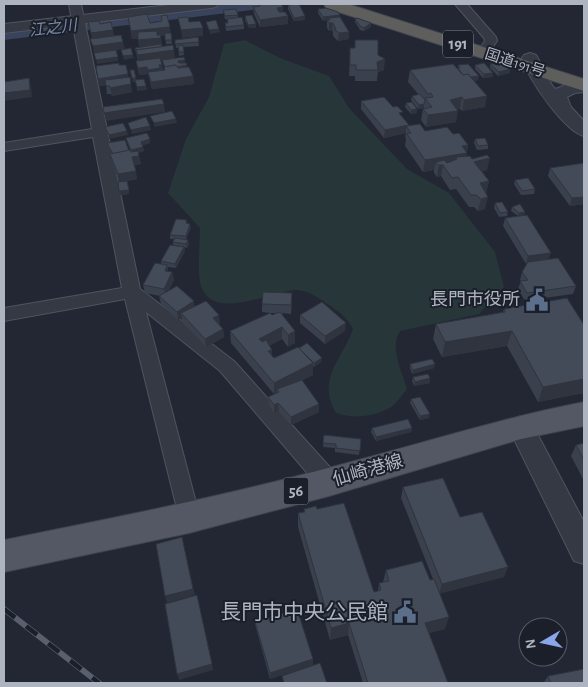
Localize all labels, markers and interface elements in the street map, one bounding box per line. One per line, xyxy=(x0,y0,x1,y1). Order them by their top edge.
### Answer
water label: 江之川 xyxy=(28,16,80,39)
road number: 191 xyxy=(443,31,473,58)
street label: 国道191号 xyxy=(483,45,547,80)
public building icon: 長門市役所 xyxy=(524,287,550,313)
place label: 長門市役所 xyxy=(430,290,520,309)
street label: 仙崎港線 xyxy=(330,451,405,490)
road number: 56 xyxy=(284,478,308,504)
public building icon: 長門市中央公民館 xyxy=(392,599,418,625)
place label: 長門市中央公民館 xyxy=(220,601,388,623)
north arrow xyxy=(518,617,568,667)
text: N xyxy=(523,638,539,650)

